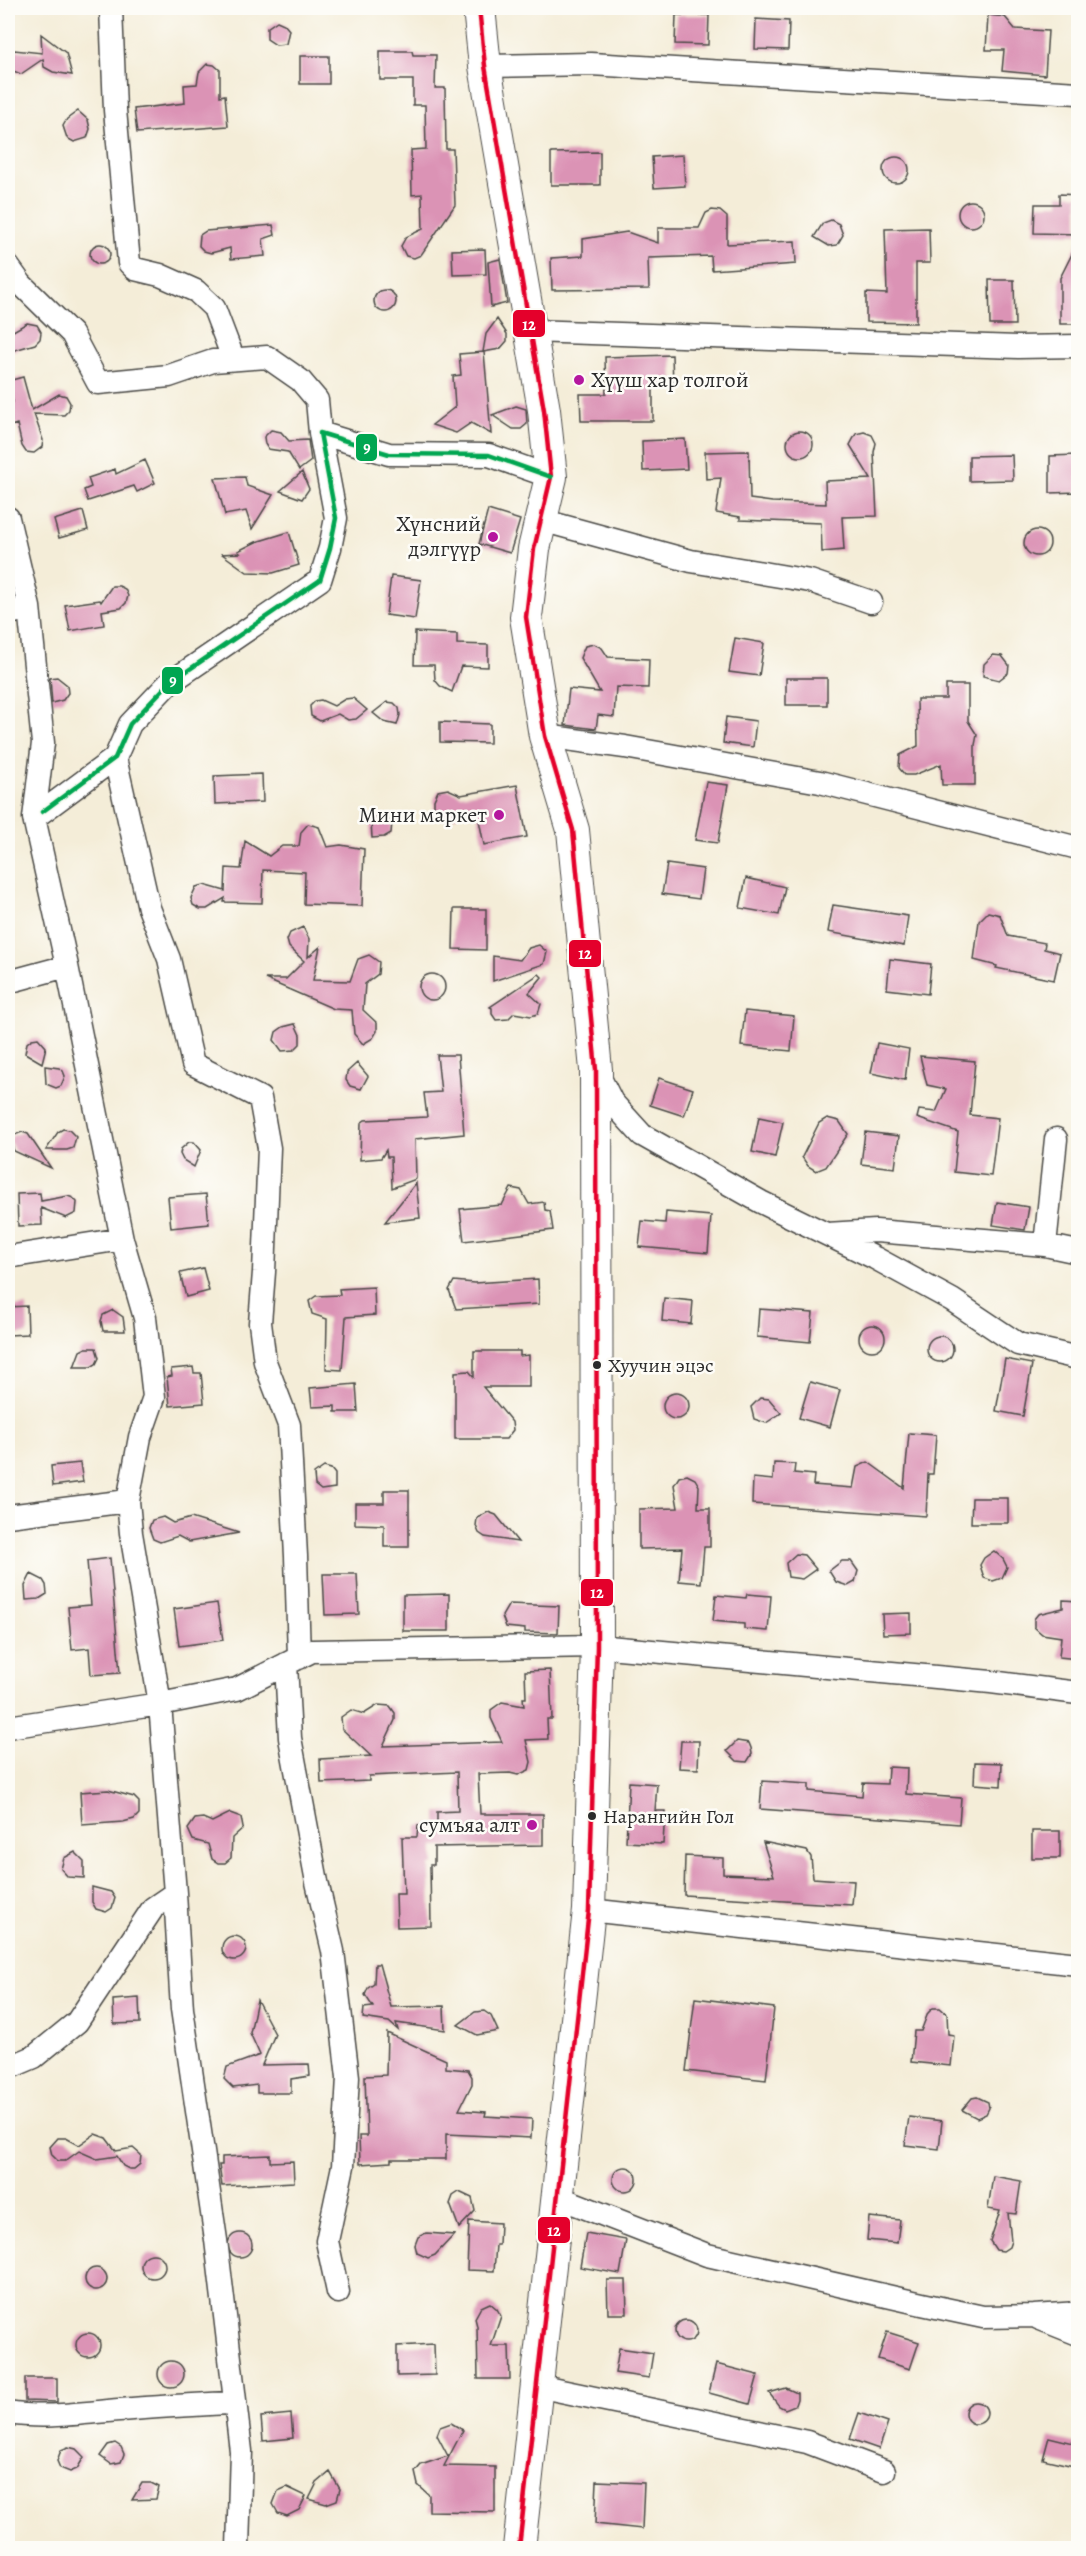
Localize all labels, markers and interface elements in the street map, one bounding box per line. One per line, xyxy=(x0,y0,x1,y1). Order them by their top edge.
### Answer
line badge: 12 xyxy=(512,309,546,338)
text: 12 xyxy=(522,314,536,336)
place label: Хүүш хар толгой xyxy=(591,365,749,395)
marker: Хүүш хар толгой xyxy=(572,373,586,387)
line badge: 9 xyxy=(355,433,378,462)
text: 9 xyxy=(363,437,371,459)
place label: Хүнсний дэлгүүр xyxy=(396,509,481,564)
marker: Хүнсний дэлгүүр xyxy=(486,530,500,544)
line badge: 9 xyxy=(161,666,184,695)
text: 9 xyxy=(169,670,177,692)
place label: Мини маркет xyxy=(358,800,487,830)
marker: Мини маркет xyxy=(492,808,506,822)
line badge: 12 xyxy=(568,939,602,968)
text: 12 xyxy=(578,943,592,965)
place label: Хуучин эцэс xyxy=(608,1352,714,1379)
marker: Хуучин эцэс xyxy=(591,1359,603,1371)
line badge: 12 xyxy=(580,1578,614,1607)
text: 12 xyxy=(590,1582,604,1604)
place label: Нарангийн Гол xyxy=(603,1803,734,1830)
place label: сумъяа алт xyxy=(419,1810,520,1840)
marker: Нарангийн Гол xyxy=(586,1810,598,1822)
marker: сумъяа алт xyxy=(525,1818,539,1832)
line badge: 12 xyxy=(537,2216,571,2244)
text: 12 xyxy=(547,2220,561,2242)

